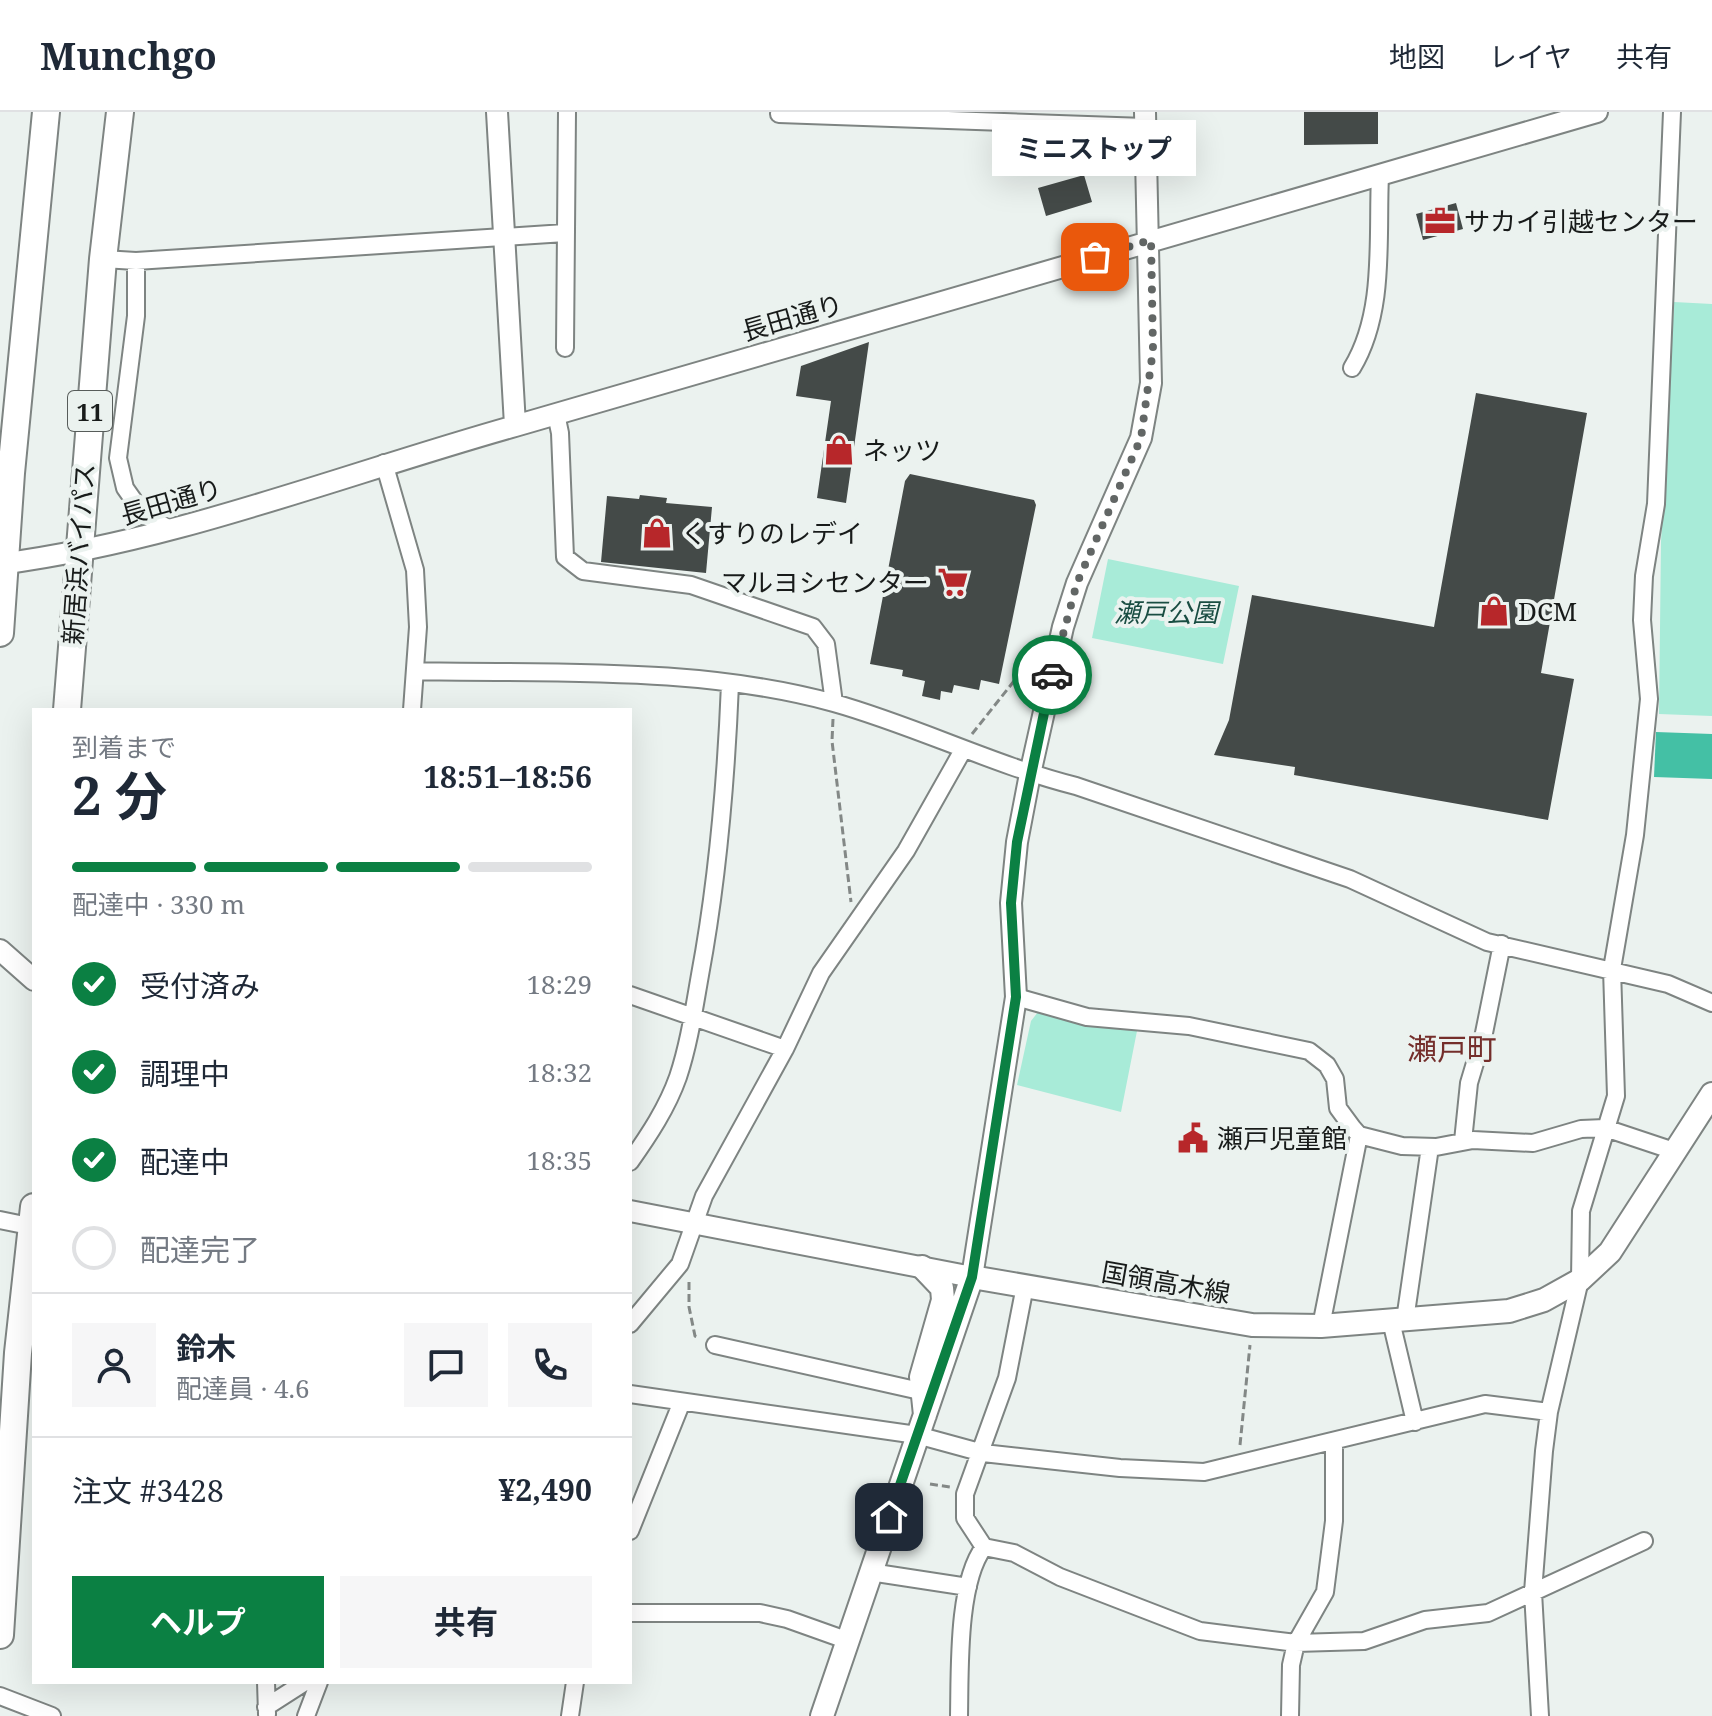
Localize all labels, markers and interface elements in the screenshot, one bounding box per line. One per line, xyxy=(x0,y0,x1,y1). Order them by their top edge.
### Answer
text: Munchgo xyxy=(40,29,217,81)
text: 地図 xyxy=(1389,37,1445,75)
text: レイヤ xyxy=(1489,37,1572,75)
text: 共有 xyxy=(1616,37,1672,75)
callout: ミニストップ xyxy=(993,121,1197,177)
text: ミニストップ xyxy=(1016,130,1172,166)
place label: サカイ引越センター xyxy=(1464,203,1698,239)
office icon: サカイ引越センター xyxy=(1423,204,1457,238)
pin xyxy=(1061,223,1129,291)
icon: bag xyxy=(1073,235,1117,279)
street label: 長田通り xyxy=(737,285,847,349)
road number: 11 xyxy=(68,391,112,431)
place label: ネッツ xyxy=(863,432,941,468)
shop icon: ネッツ xyxy=(822,433,856,467)
street label: 新居浜バイパス xyxy=(54,462,102,646)
street label: 長田通り xyxy=(116,469,226,533)
place label: くすりのレデイ xyxy=(681,515,863,551)
shop icon: くすりのレデイ xyxy=(640,516,674,550)
place label: マルヨシセンター xyxy=(721,564,929,600)
supermarket icon: マルヨシセンター xyxy=(936,565,970,599)
place label: DCM xyxy=(1518,593,1577,629)
park label: 瀬戸公園 xyxy=(1114,594,1222,630)
shop icon: DCM xyxy=(1477,594,1511,628)
courier xyxy=(1012,635,1092,715)
icon: car xyxy=(1030,653,1074,697)
text: 到着まで xyxy=(72,729,176,765)
text: 18:51–18:56 xyxy=(423,756,592,797)
text: 2 分 xyxy=(72,759,167,830)
text: 配達中 · 330 m xyxy=(72,886,245,922)
icon: check xyxy=(72,962,116,1006)
text: 受付済み xyxy=(140,965,260,1006)
text: 18:29 xyxy=(526,966,592,1002)
district label: 瀬戸町 xyxy=(1407,1028,1497,1069)
icon: check xyxy=(72,1050,116,1094)
text: 調理中 xyxy=(140,1053,230,1094)
text: 18:32 xyxy=(526,1054,592,1090)
place label: 瀬戸児童館 xyxy=(1217,1120,1347,1156)
public building icon: 瀬戸児童館 xyxy=(1176,1121,1210,1155)
icon: check xyxy=(72,1138,116,1182)
text: 配達中 xyxy=(140,1141,230,1182)
text: 18:35 xyxy=(526,1142,592,1178)
text: 配達完了 xyxy=(140,1229,260,1270)
street label: 国領高木線 xyxy=(1099,1253,1233,1311)
button: person xyxy=(72,1323,156,1407)
button: chat xyxy=(404,1323,488,1407)
button: phone xyxy=(508,1323,592,1407)
text: 鈴木 xyxy=(176,1327,236,1368)
text: 配達員 · 4.6 xyxy=(176,1370,310,1406)
text: ¥2,490 xyxy=(498,1469,592,1510)
text: 注文 #3428 xyxy=(72,1470,224,1511)
pin xyxy=(855,1483,923,1551)
icon: home xyxy=(867,1495,911,1539)
button: ヘルプ xyxy=(72,1576,324,1668)
button: 共有 xyxy=(340,1576,592,1668)

